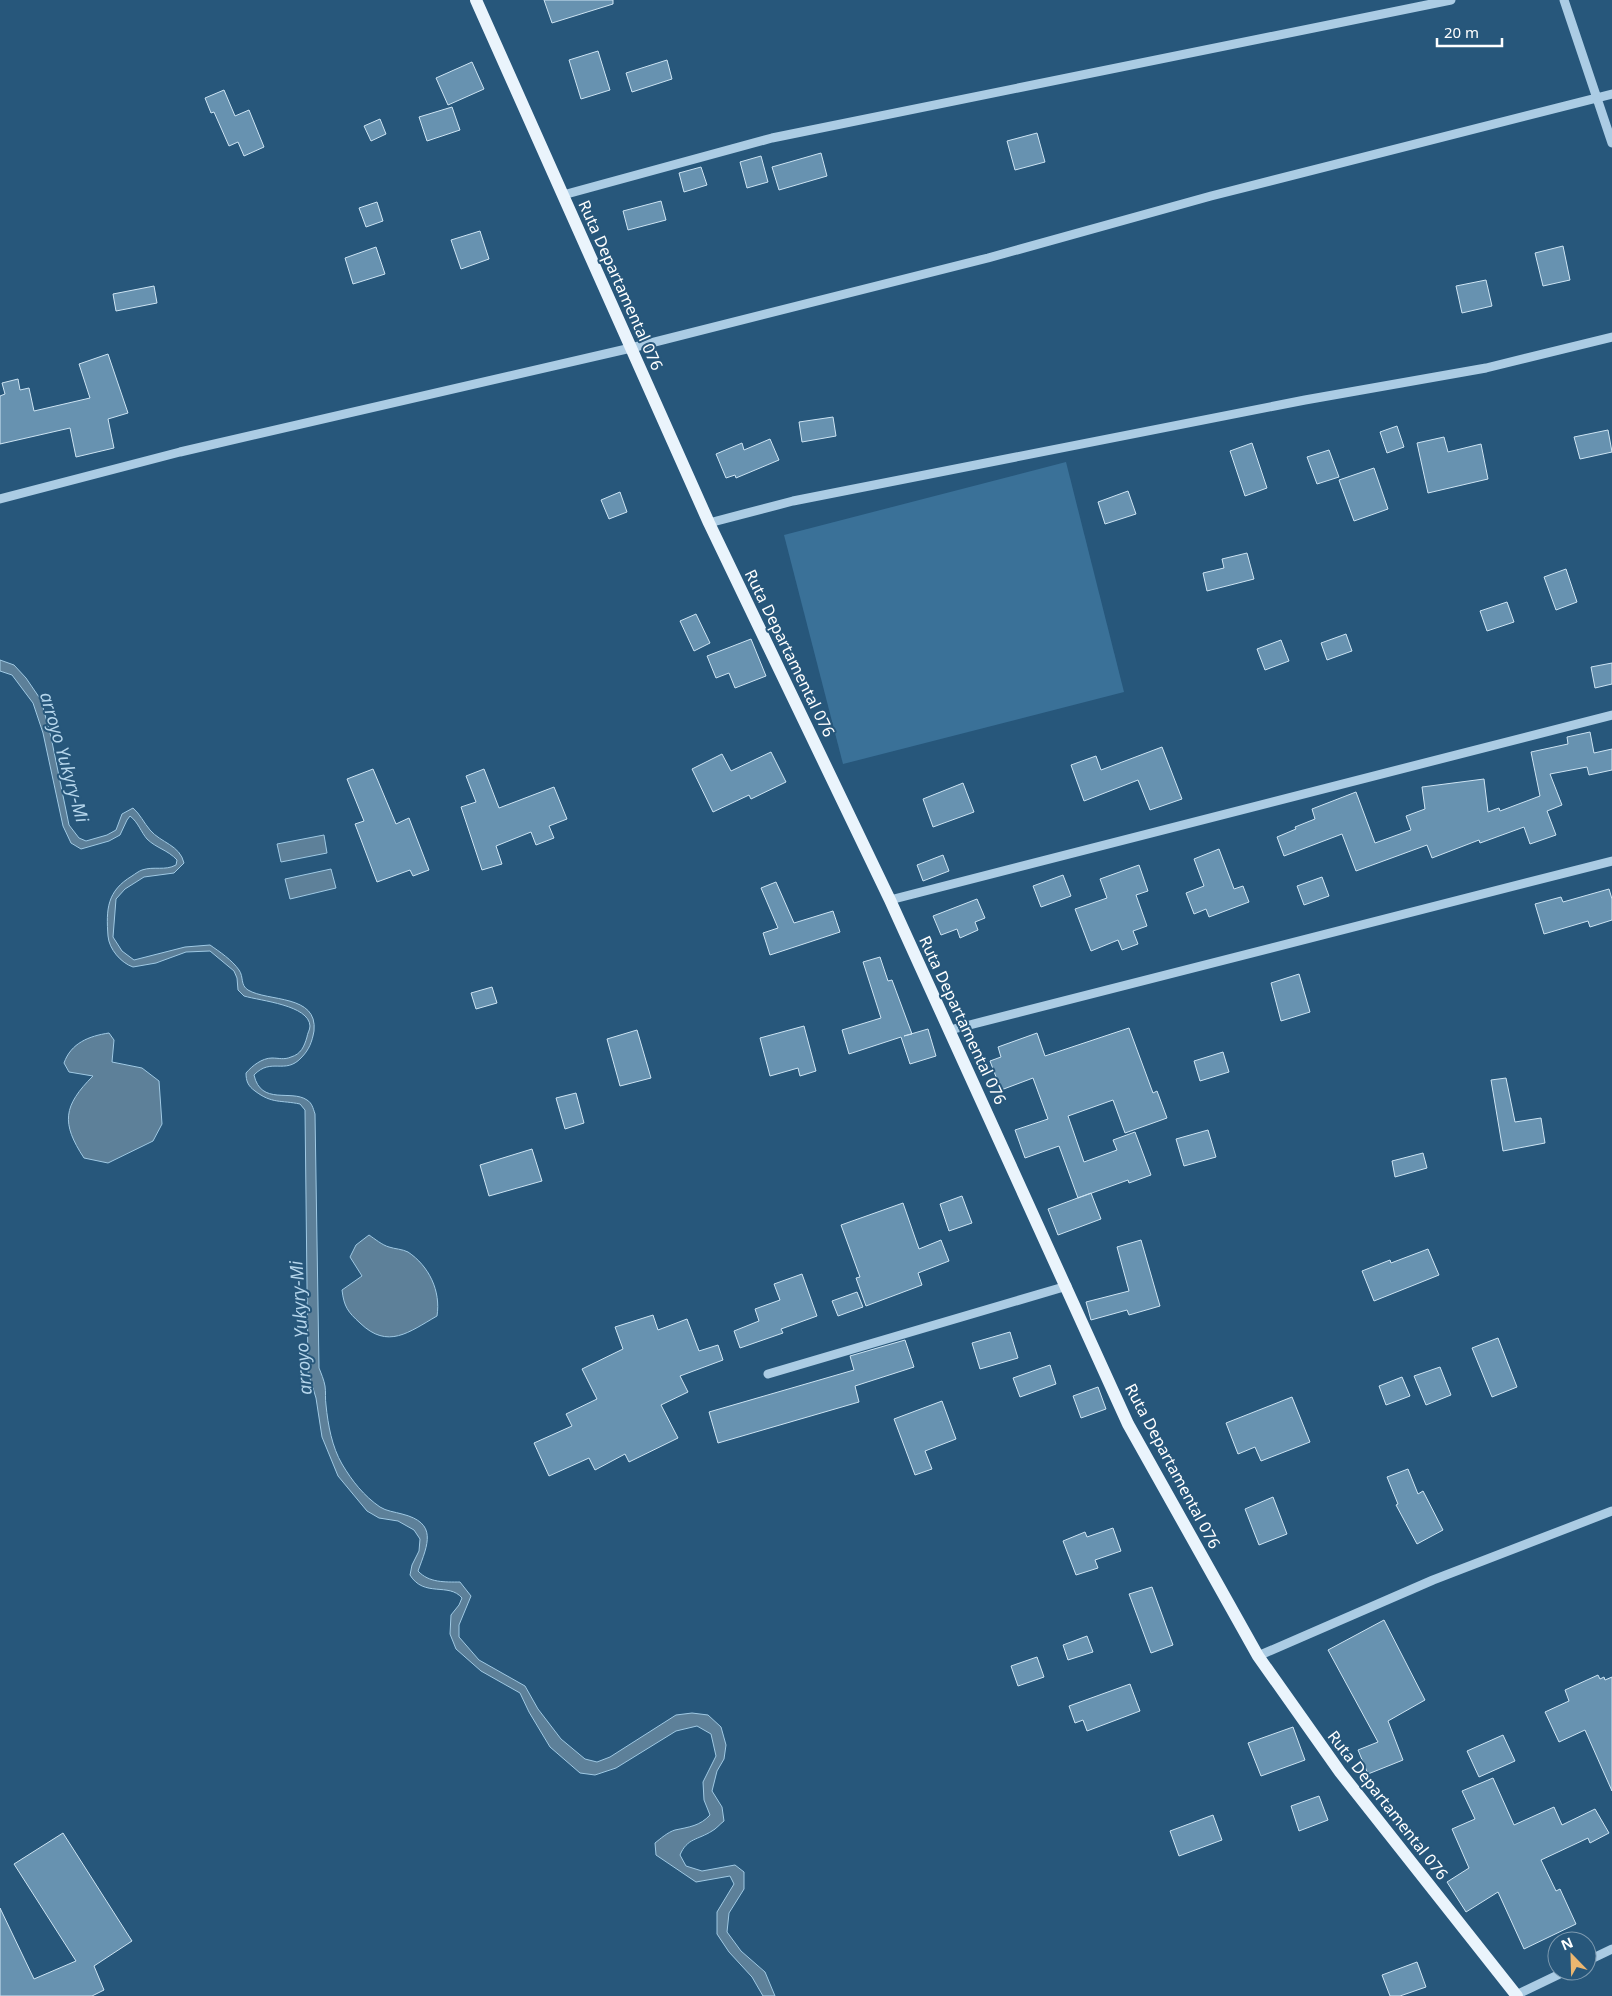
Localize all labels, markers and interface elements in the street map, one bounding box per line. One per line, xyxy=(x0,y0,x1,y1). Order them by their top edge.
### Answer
scale bar xyxy=(1437,15,1502,47)
text: 20 m xyxy=(1444,22,1479,42)
street label: Ruta Departamental 076 xyxy=(574,196,668,374)
street label: Ruta Departamental 076 xyxy=(740,565,840,741)
water label: arroyo Yukyry-Mi xyxy=(35,689,95,825)
street label: Ruta Departamental 076 xyxy=(914,932,1012,1108)
water label: arroyo Yukyry-Mi xyxy=(283,1260,317,1396)
street label: Ruta Departamental 076 xyxy=(1120,1380,1226,1552)
street label: Ruta Departamental 076 xyxy=(1323,1726,1453,1884)
north arrow xyxy=(1547,1931,1597,1981)
text: N xyxy=(1558,1933,1576,1955)

